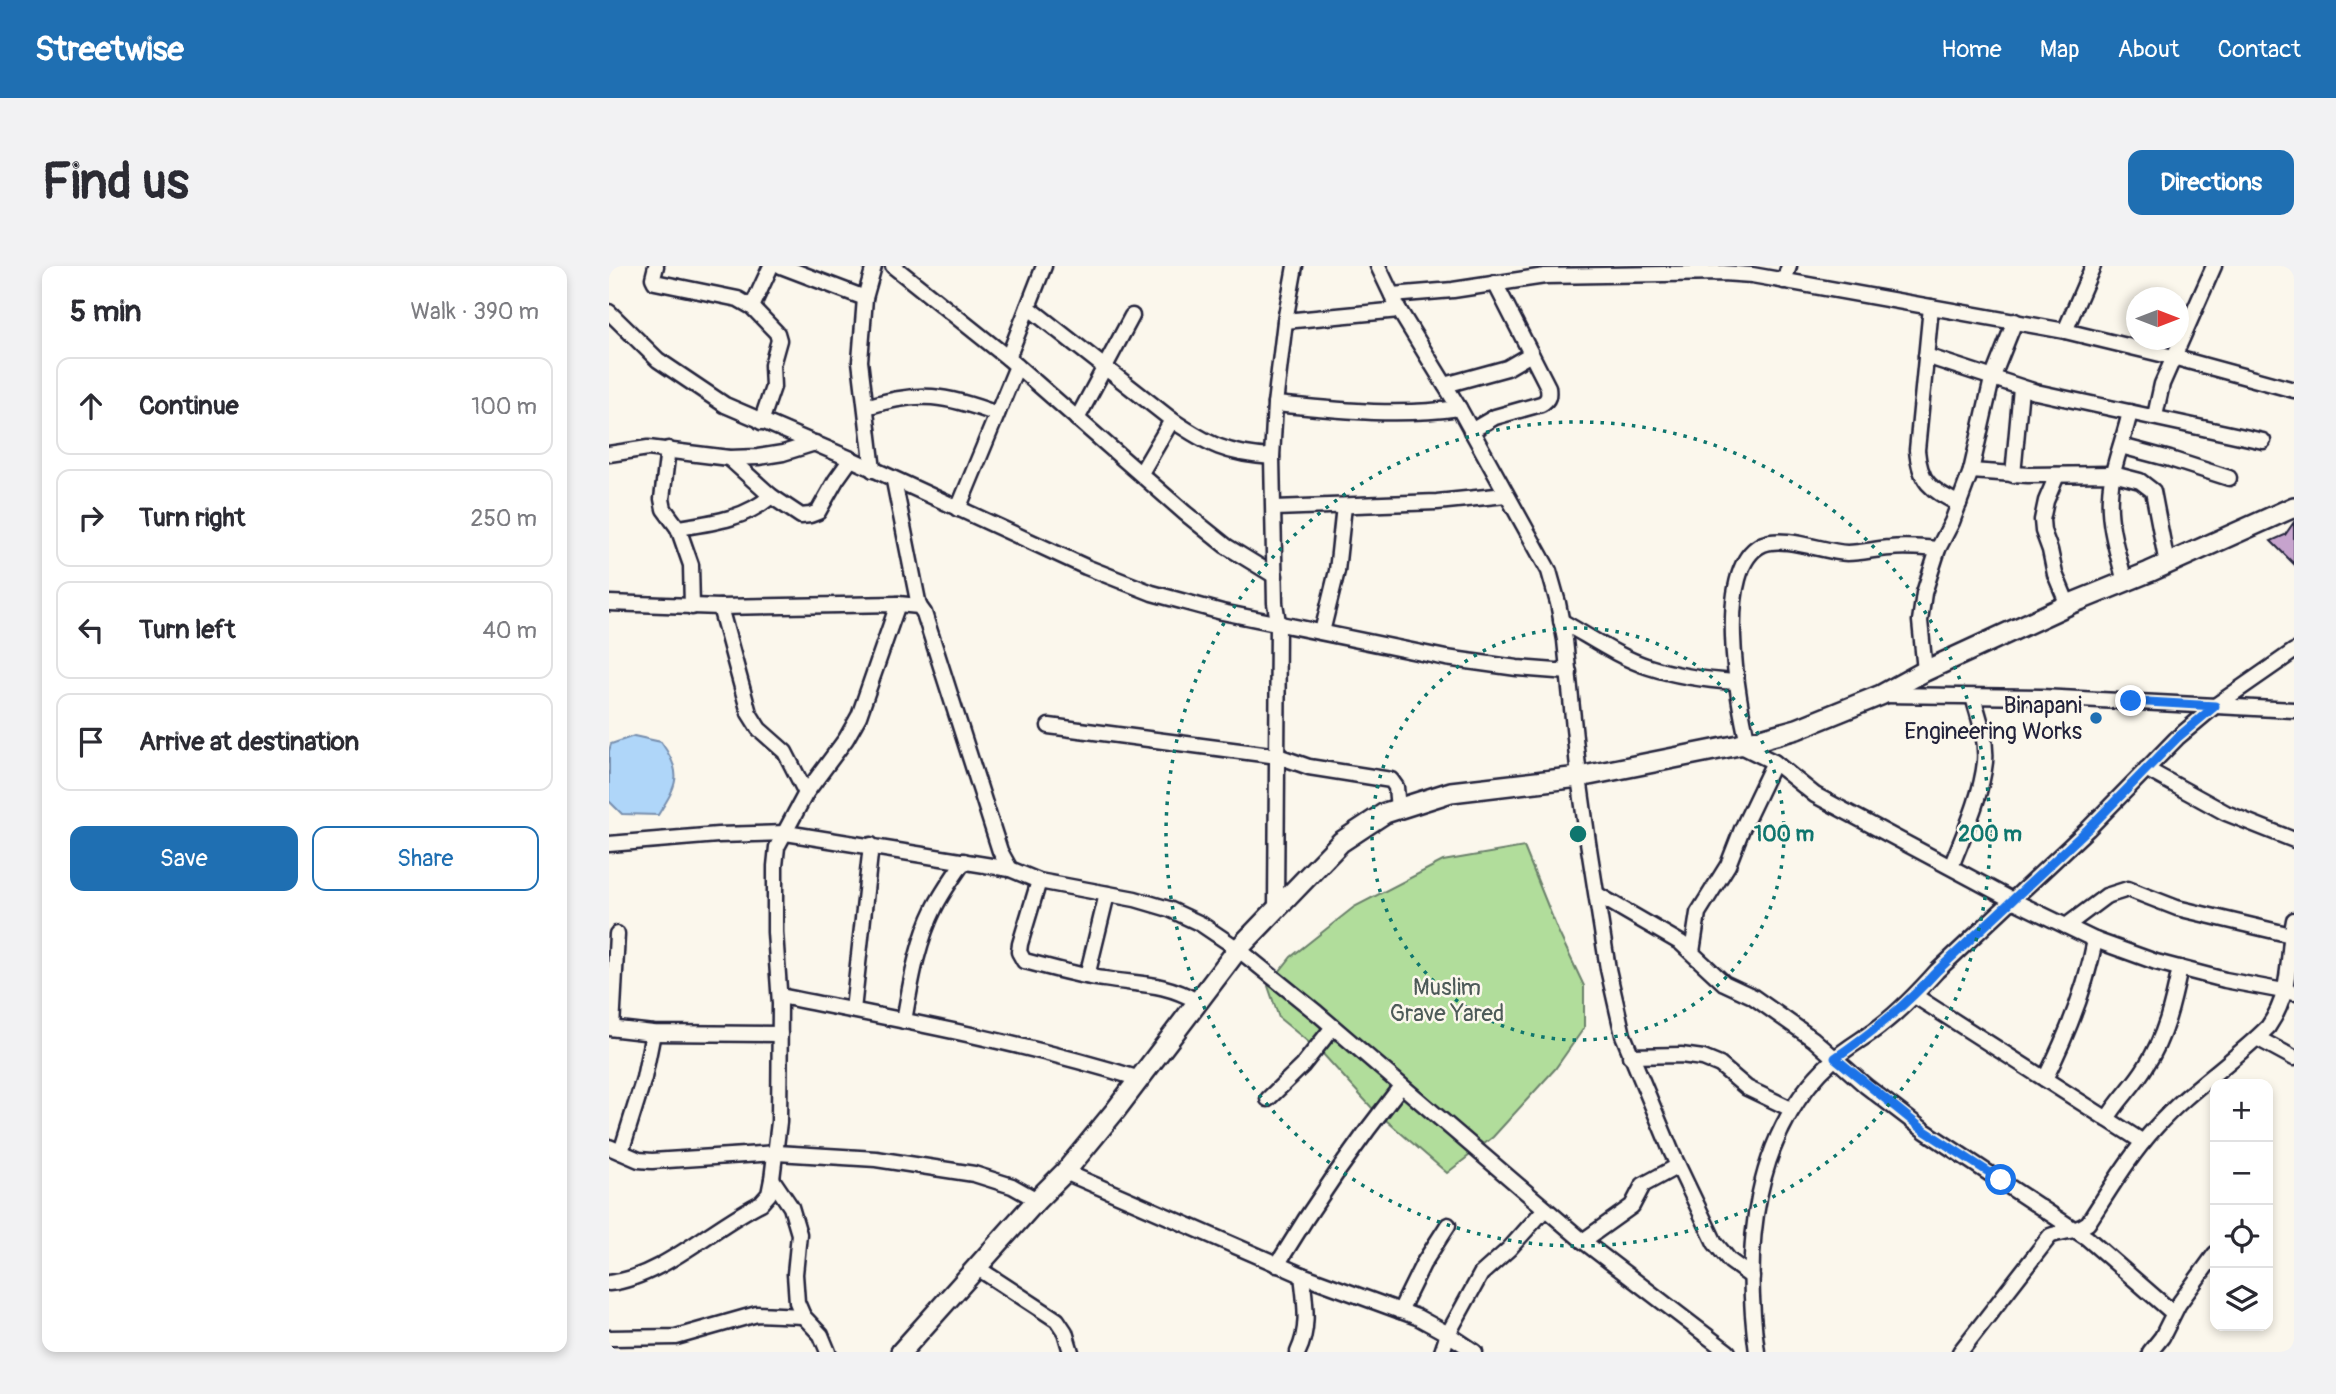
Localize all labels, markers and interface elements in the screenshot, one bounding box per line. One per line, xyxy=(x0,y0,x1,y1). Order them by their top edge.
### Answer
text: Streetwise xyxy=(35,29,184,70)
text: Home xyxy=(1941,35,2002,64)
text: Map xyxy=(2040,35,2080,64)
text: About xyxy=(2118,35,2180,64)
text: Contact xyxy=(2218,35,2301,64)
button: Directions xyxy=(2128,150,2294,215)
text: Find us xyxy=(42,152,189,213)
north arrow xyxy=(2126,287,2189,350)
text: 5 min xyxy=(70,293,141,330)
text: Walk · 390 m xyxy=(410,297,539,326)
icon: ahead xyxy=(72,387,110,425)
text: Continue xyxy=(139,390,239,422)
text: 100 m xyxy=(471,392,537,421)
icon: right xyxy=(72,499,110,537)
text: Turn right xyxy=(139,502,245,534)
text: 250 m xyxy=(471,504,537,533)
icon: left xyxy=(72,611,110,649)
text: Turn left xyxy=(139,614,235,646)
text: 40 m xyxy=(483,616,537,645)
route end xyxy=(2115,685,2146,716)
place label: Binapani Engineering Works xyxy=(1904,691,2082,746)
marker: Binapani Engineering Works xyxy=(2088,710,2104,726)
icon: arrive xyxy=(72,723,110,761)
text: Arrive at destination xyxy=(139,726,359,758)
text: 100 m xyxy=(1754,821,1814,848)
text: 200 m xyxy=(1958,821,2022,848)
centre of rings xyxy=(1566,822,1590,846)
button: Save xyxy=(70,826,298,891)
button: Share xyxy=(312,826,539,891)
park label: Muslim Grave Yared xyxy=(1390,973,1504,1028)
map controls xyxy=(2210,1079,2273,1331)
button: + xyxy=(2210,1079,2273,1142)
button: − xyxy=(2210,1142,2273,1205)
route start xyxy=(1985,1164,2016,1195)
button: locate xyxy=(2210,1205,2273,1268)
button: layers xyxy=(2210,1268,2273,1331)

